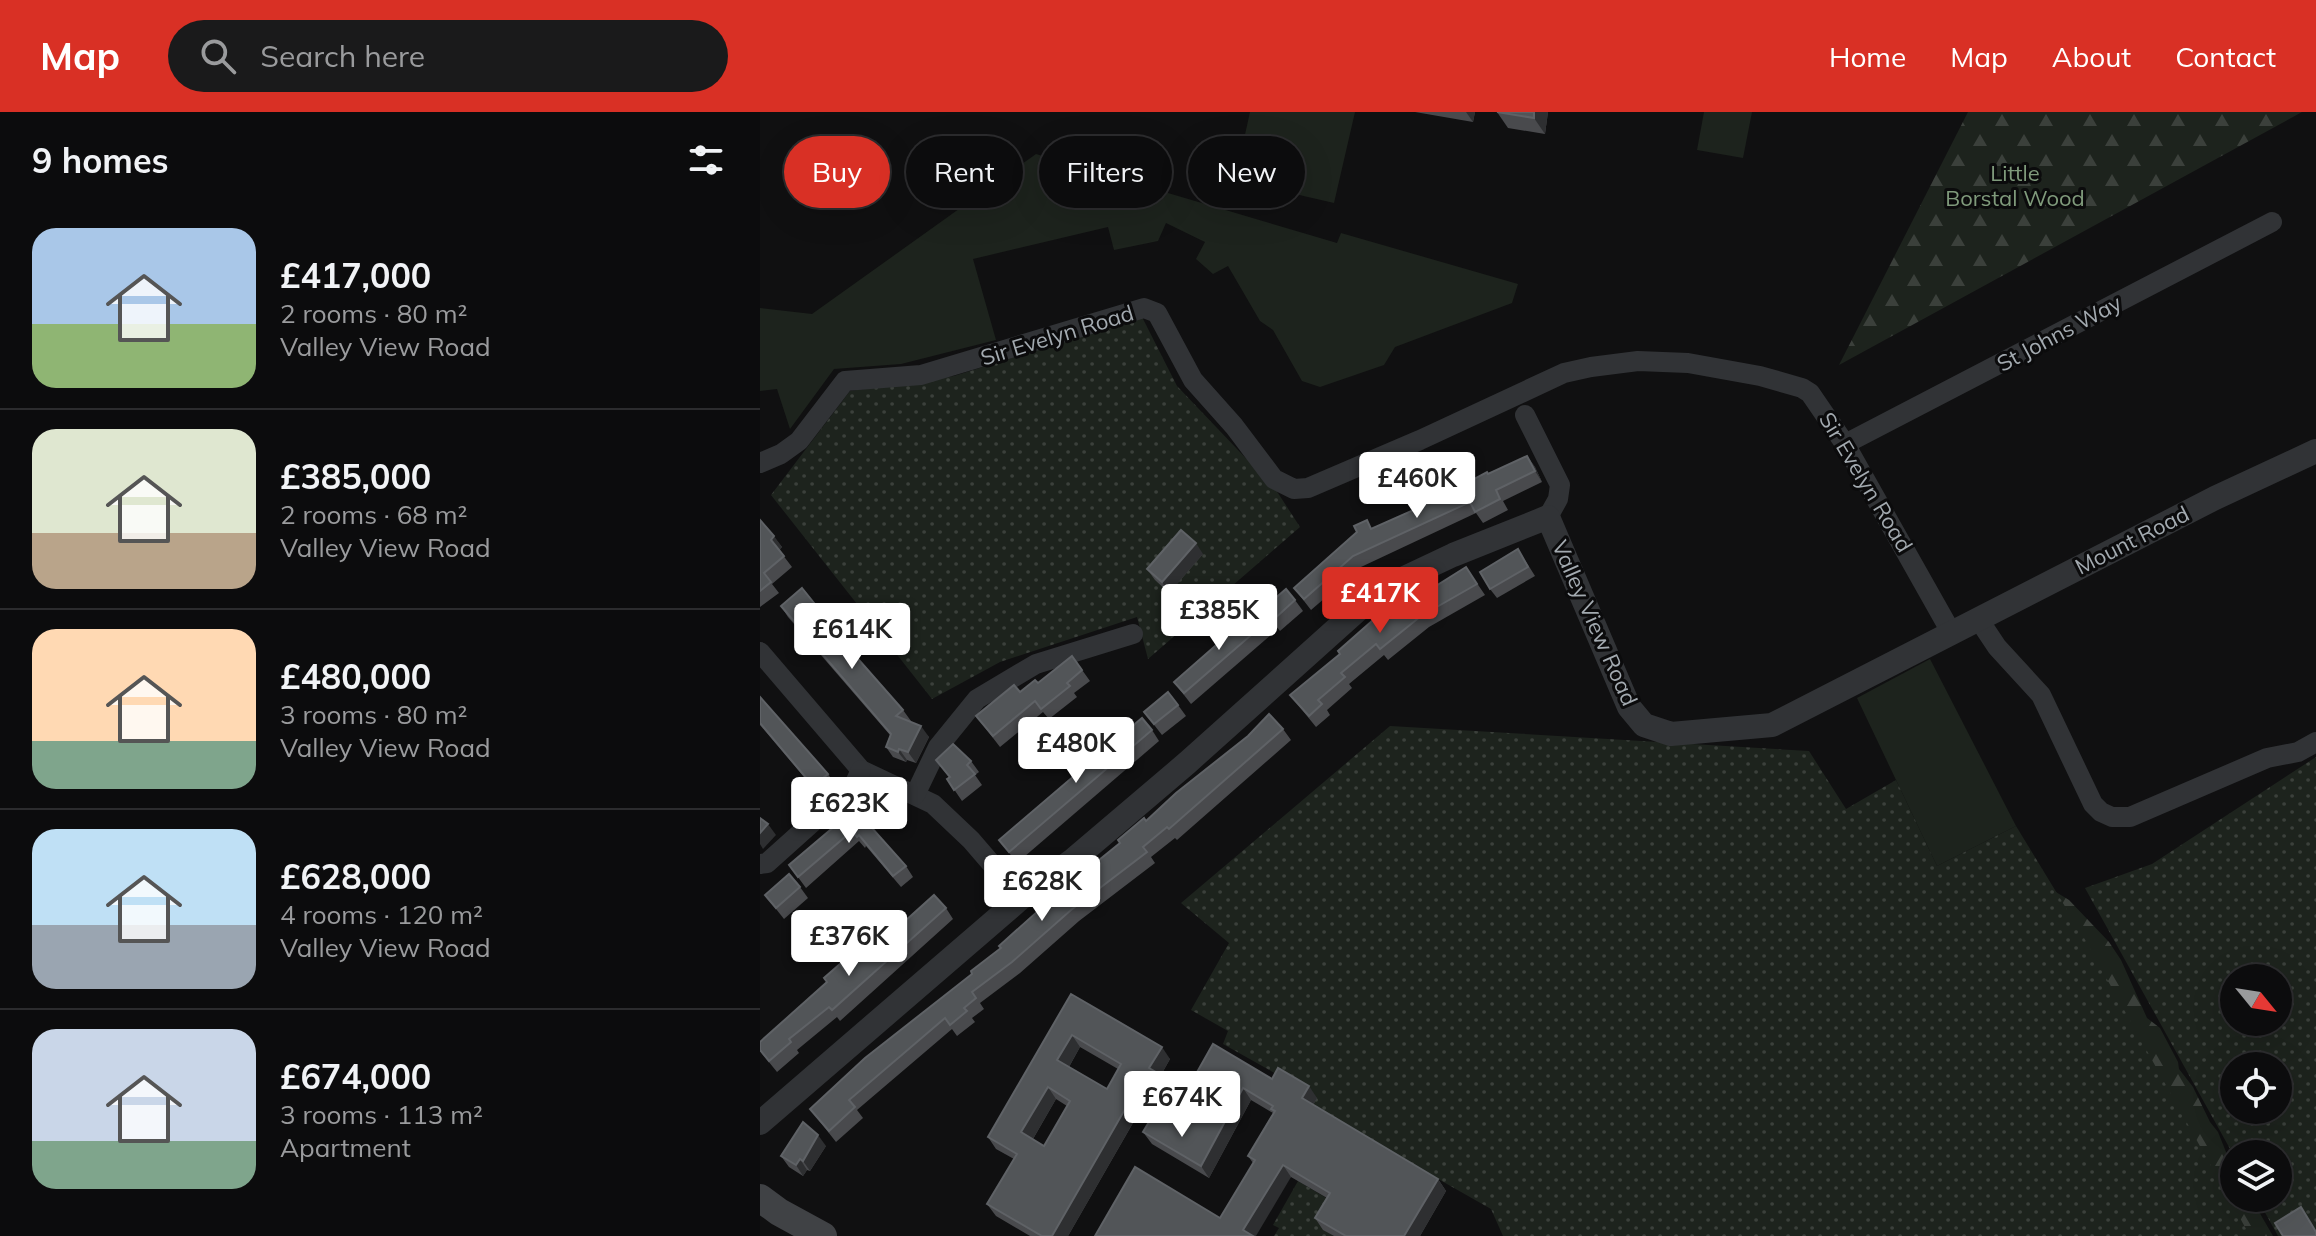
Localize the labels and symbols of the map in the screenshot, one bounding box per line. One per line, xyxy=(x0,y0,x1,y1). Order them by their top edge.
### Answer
park label: Little Borstal Wood xyxy=(1945,159,2085,212)
street label: St Johns Way xyxy=(1992,288,2126,378)
street label: Sir Evelyn Road xyxy=(977,298,1137,372)
street label: Sir Evelyn Road xyxy=(1813,407,1919,557)
pin: £460K xyxy=(1361,452,1473,520)
street label: Mount Road xyxy=(2070,499,2194,581)
street label: Valley View Road xyxy=(1546,536,1644,710)
pin: £417K xyxy=(1324,567,1436,635)
pin: £385K xyxy=(1163,584,1275,652)
pin: £614K xyxy=(796,603,908,671)
pin: £480K xyxy=(1020,717,1132,785)
pin: £623K xyxy=(793,777,905,845)
pin: £628K xyxy=(986,855,1098,923)
pin: £376K xyxy=(793,910,905,978)
north arrow xyxy=(2220,964,2292,1036)
pin: £674K xyxy=(1126,1071,1238,1139)

